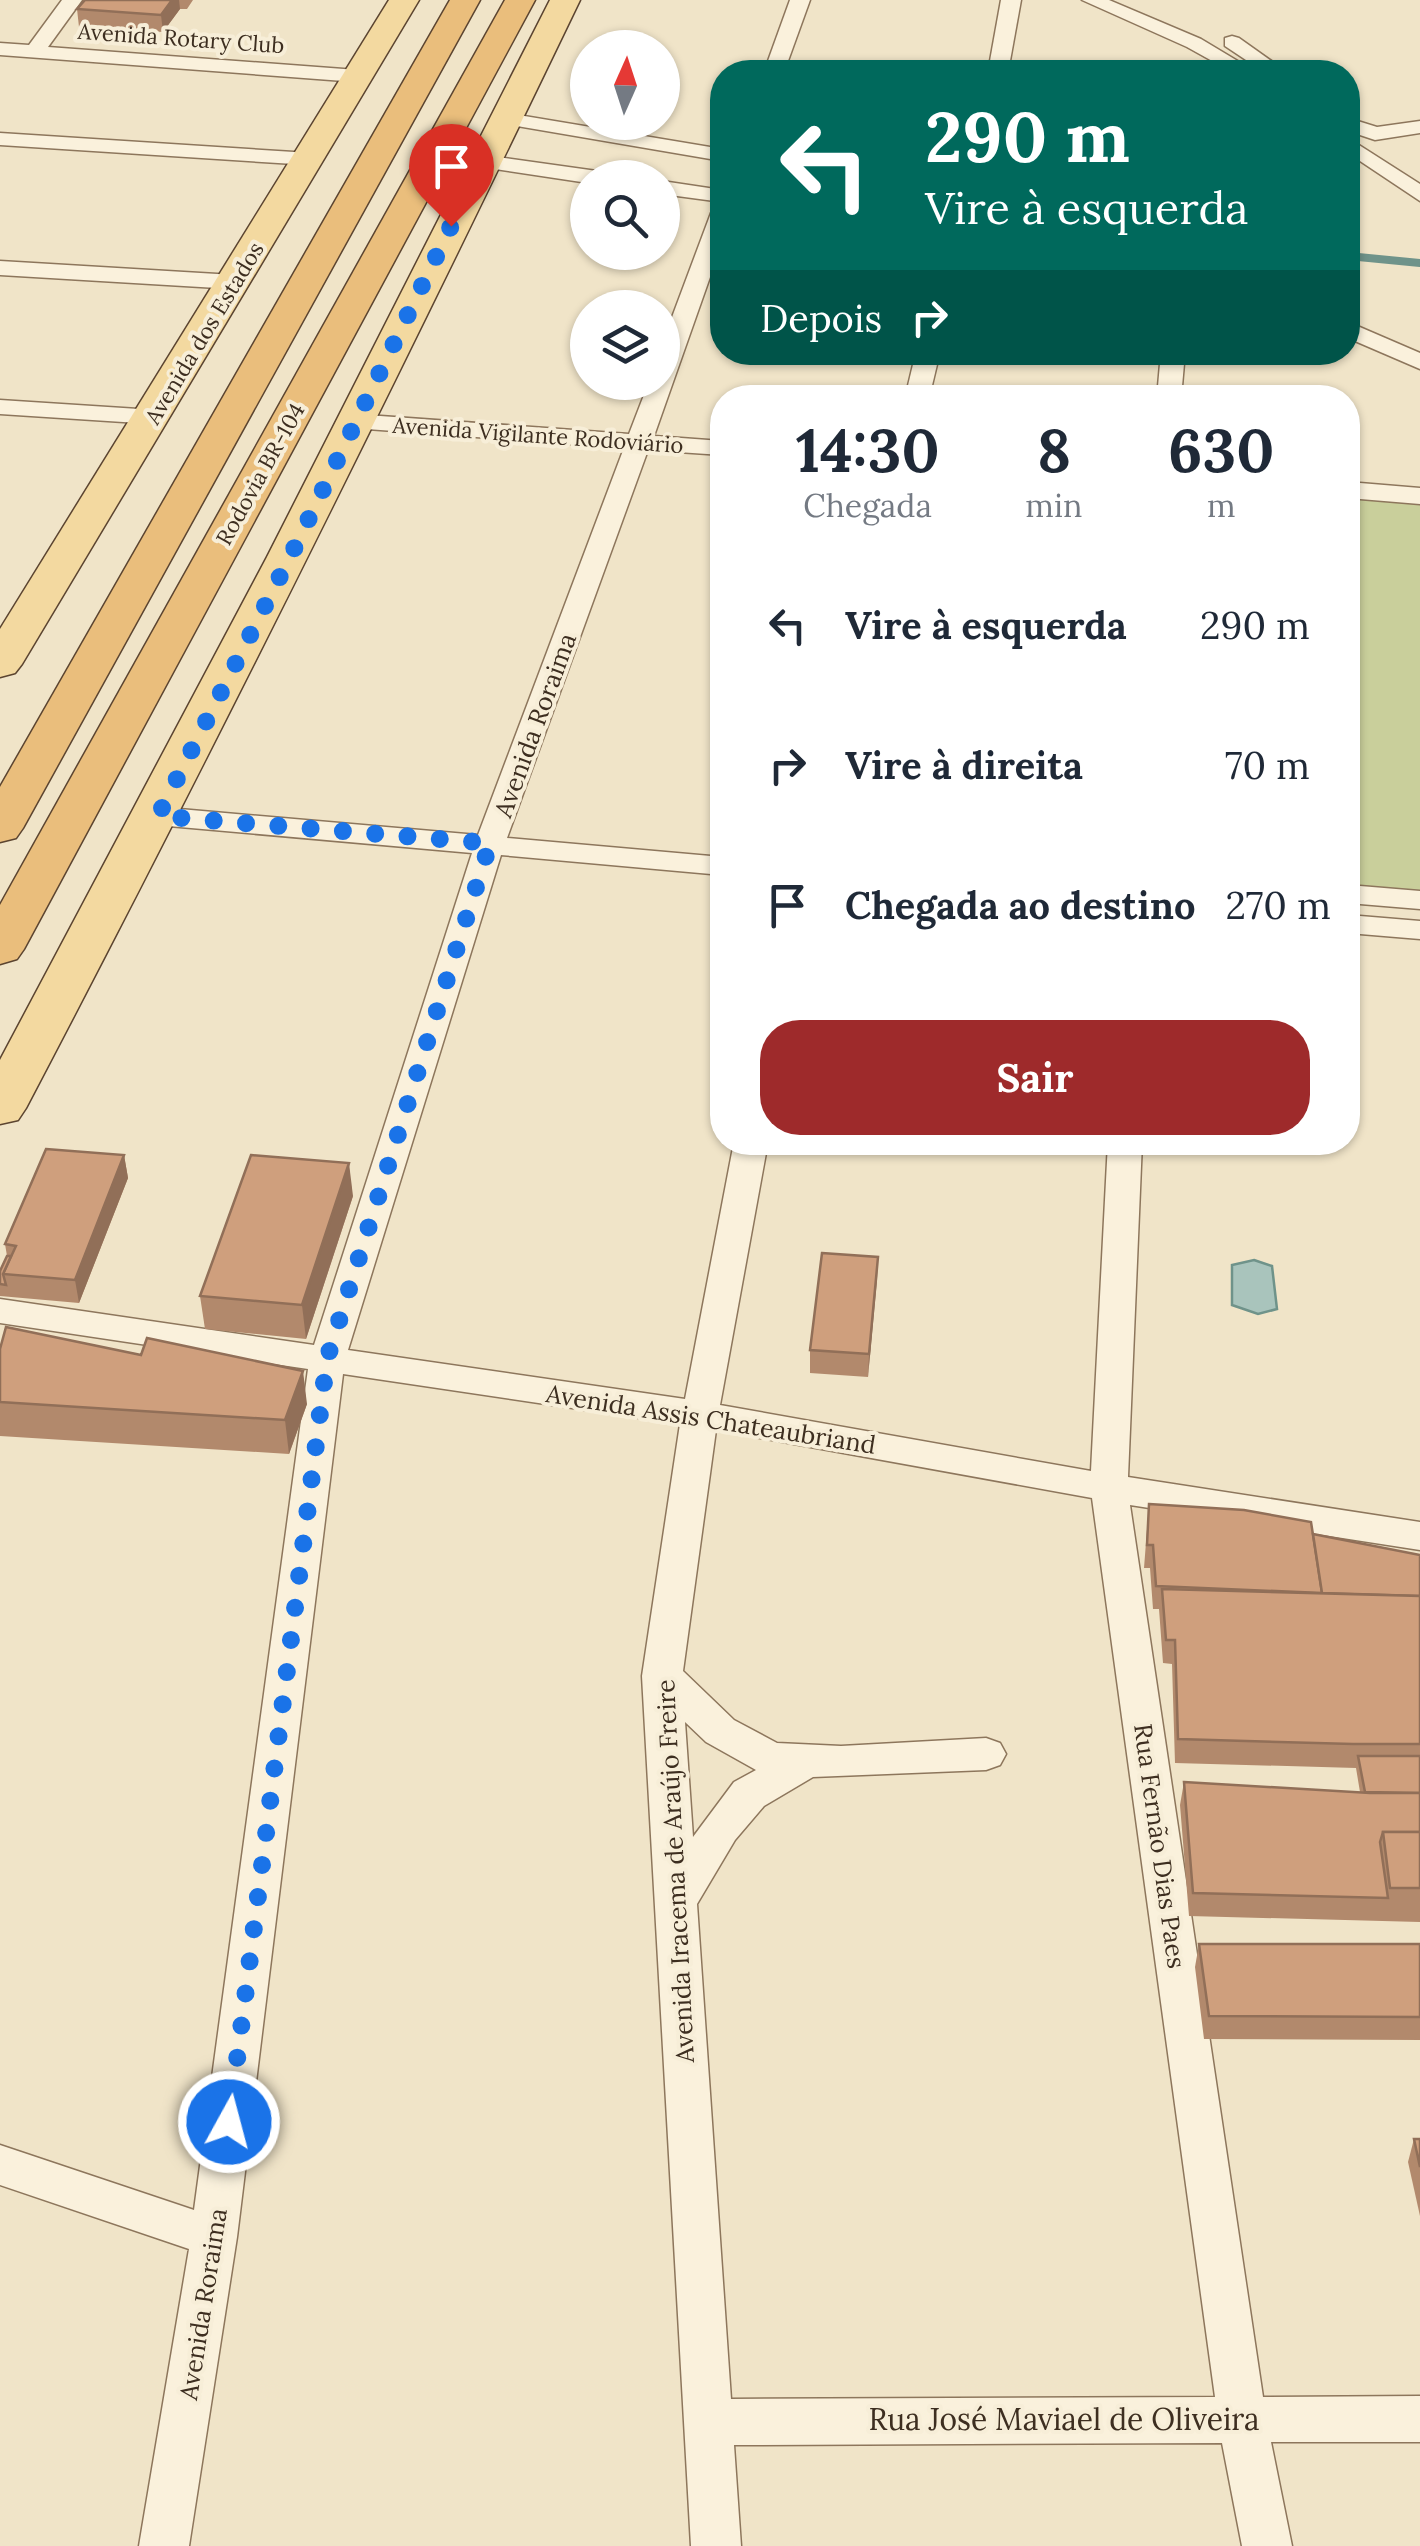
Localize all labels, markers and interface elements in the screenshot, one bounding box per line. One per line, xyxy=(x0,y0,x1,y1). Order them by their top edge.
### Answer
street label: Avenida Rotary Club xyxy=(76,17,285,59)
north arrow xyxy=(570,30,680,140)
map controls xyxy=(570,30,680,400)
text: 290 m xyxy=(925,92,1130,181)
icon: left xyxy=(760,100,890,230)
pin xyxy=(409,124,494,227)
icon: arrive xyxy=(424,139,479,194)
button: search xyxy=(570,160,680,270)
text: Vire à esquerda xyxy=(925,179,1249,236)
street label: Avenida dos Estados xyxy=(138,237,270,430)
button: layers xyxy=(570,290,680,400)
icon: right xyxy=(902,290,957,345)
text: Depois xyxy=(760,294,882,342)
street label: Rodovia BR-104 xyxy=(209,398,311,550)
street label: Avenida Vigilante Rodoviário xyxy=(391,411,684,459)
text: 14:30 xyxy=(796,412,940,488)
text: 8 xyxy=(1037,412,1071,488)
text: 630 xyxy=(1168,412,1274,488)
text: Chegada xyxy=(803,485,932,526)
text: min xyxy=(1025,485,1082,526)
text: m xyxy=(1207,485,1235,526)
icon: left xyxy=(760,598,815,653)
text: Vire à esquerda xyxy=(845,601,1127,649)
text: 290 m xyxy=(1200,601,1310,649)
street label: Avenida Roraima xyxy=(486,628,583,822)
icon: right xyxy=(760,738,815,793)
text: Vire à direita xyxy=(845,741,1083,789)
text: 70 m xyxy=(1225,741,1310,789)
icon: arrive xyxy=(760,878,815,933)
text: Chegada ao destino xyxy=(845,881,1195,929)
text: 270 m xyxy=(1225,881,1331,929)
button: Sair xyxy=(760,1020,1310,1135)
street label: Avenida Assis Chateaubriand xyxy=(543,1377,878,1461)
street label: Avenida Iracema de Araújo Freire xyxy=(649,1679,701,2064)
street label: Rua Fernão Dias Paes xyxy=(1127,1722,1193,1970)
position arrow xyxy=(177,2070,281,2174)
street label: Avenida Roraima xyxy=(172,2206,234,2403)
street label: Rua José Maviael de Oliveira xyxy=(868,2400,1260,2438)

